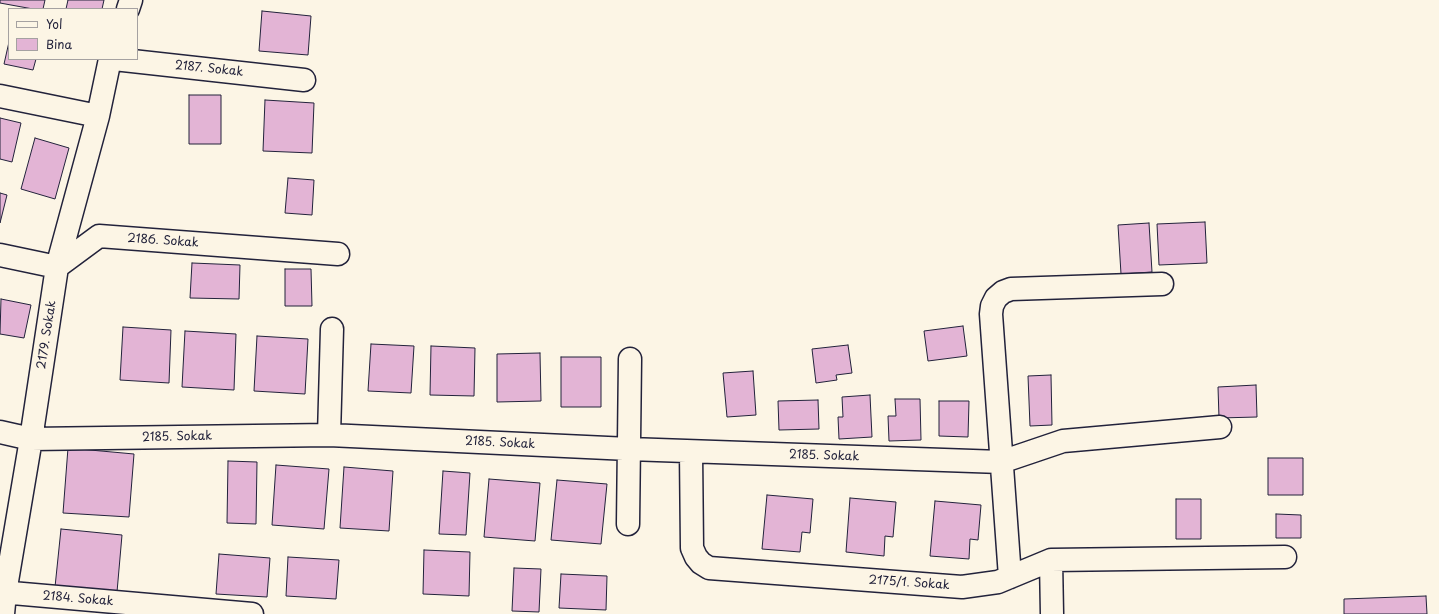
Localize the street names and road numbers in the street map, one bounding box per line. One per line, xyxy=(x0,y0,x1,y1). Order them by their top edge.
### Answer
street label: 2187. Sokak xyxy=(174,58,244,80)
street label: 2186. Sokak xyxy=(127,231,199,251)
street label: 2179. Sokak xyxy=(34,300,60,370)
street label: 2185. Sokak xyxy=(142,429,212,445)
street label: 2185. Sokak xyxy=(465,434,535,452)
street label: 2185. Sokak xyxy=(789,448,859,464)
street label: 2175/1. Sokak xyxy=(868,573,950,593)
street label: 2184. Sokak xyxy=(42,589,114,609)

